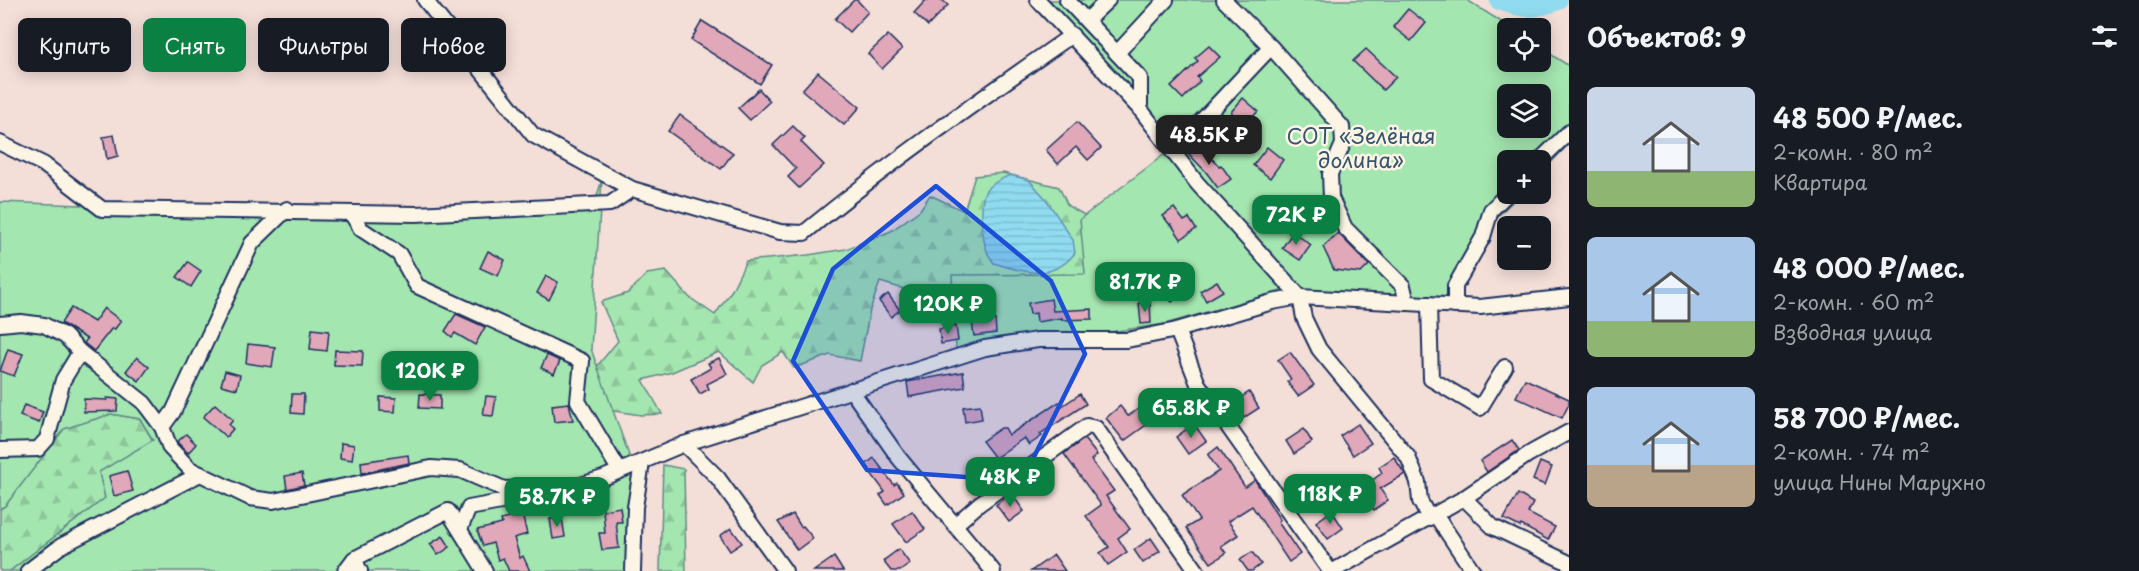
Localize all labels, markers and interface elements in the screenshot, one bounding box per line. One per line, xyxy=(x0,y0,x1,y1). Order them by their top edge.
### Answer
text: Объектов: 9 xyxy=(1587,17,1746,56)
chip: Купить xyxy=(18,18,131,72)
chip: Снять xyxy=(143,18,246,72)
chip: Фильтры xyxy=(258,18,389,72)
chip: Новое xyxy=(401,18,506,72)
map controls xyxy=(1497,18,1551,270)
button: locate xyxy=(1497,18,1551,72)
icon: filters xyxy=(2088,20,2121,53)
button: layers xyxy=(1497,84,1551,138)
text: 48 500 ₽/мес. xyxy=(1773,98,1963,137)
icon: home xyxy=(1635,111,1707,183)
pin: 48.5K ₽ xyxy=(1154,115,1264,166)
text: 48.5K ₽ xyxy=(1170,119,1248,149)
park label: СОТ «Зелёная долина» xyxy=(1286,119,1436,175)
text: 2-комн. · 80 m² xyxy=(1773,137,1933,167)
button: + xyxy=(1497,150,1551,204)
text: Квартира xyxy=(1773,167,1867,197)
pin: 72K ₽ xyxy=(1254,195,1338,246)
text: 72K ₽ xyxy=(1266,199,1326,229)
button: − xyxy=(1497,216,1551,270)
text: 48 000 ₽/мес. xyxy=(1773,248,1965,287)
icon: home xyxy=(1635,261,1707,333)
pin: 81.7K ₽ xyxy=(1090,262,1200,313)
text: 81.7K ₽ xyxy=(1109,266,1181,296)
pin: 120K ₽ xyxy=(899,284,997,335)
text: 2-комн. · 60 m² xyxy=(1773,287,1934,317)
text: 120K ₽ xyxy=(913,288,983,318)
text: Взводная улица xyxy=(1773,317,1932,347)
pin: 120K ₽ xyxy=(381,351,479,402)
text: 120K ₽ xyxy=(395,355,465,385)
pin: 65.8K ₽ xyxy=(1136,388,1246,439)
text: 65.8K ₽ xyxy=(1152,392,1230,422)
text: 58 700 ₽/мес. xyxy=(1773,398,1960,437)
icon: home xyxy=(1635,411,1707,483)
text: 2-комн. · 74 m² xyxy=(1773,437,1930,467)
pin: 48K ₽ xyxy=(968,457,1052,508)
text: 48K ₽ xyxy=(980,461,1040,491)
text: улица Нины Марухно xyxy=(1773,467,1986,497)
pin: 118K ₽ xyxy=(1281,474,1379,525)
pin: 58.7K ₽ xyxy=(502,477,612,528)
text: 118K ₽ xyxy=(1298,478,1362,508)
text: 58.7K ₽ xyxy=(519,481,595,511)

